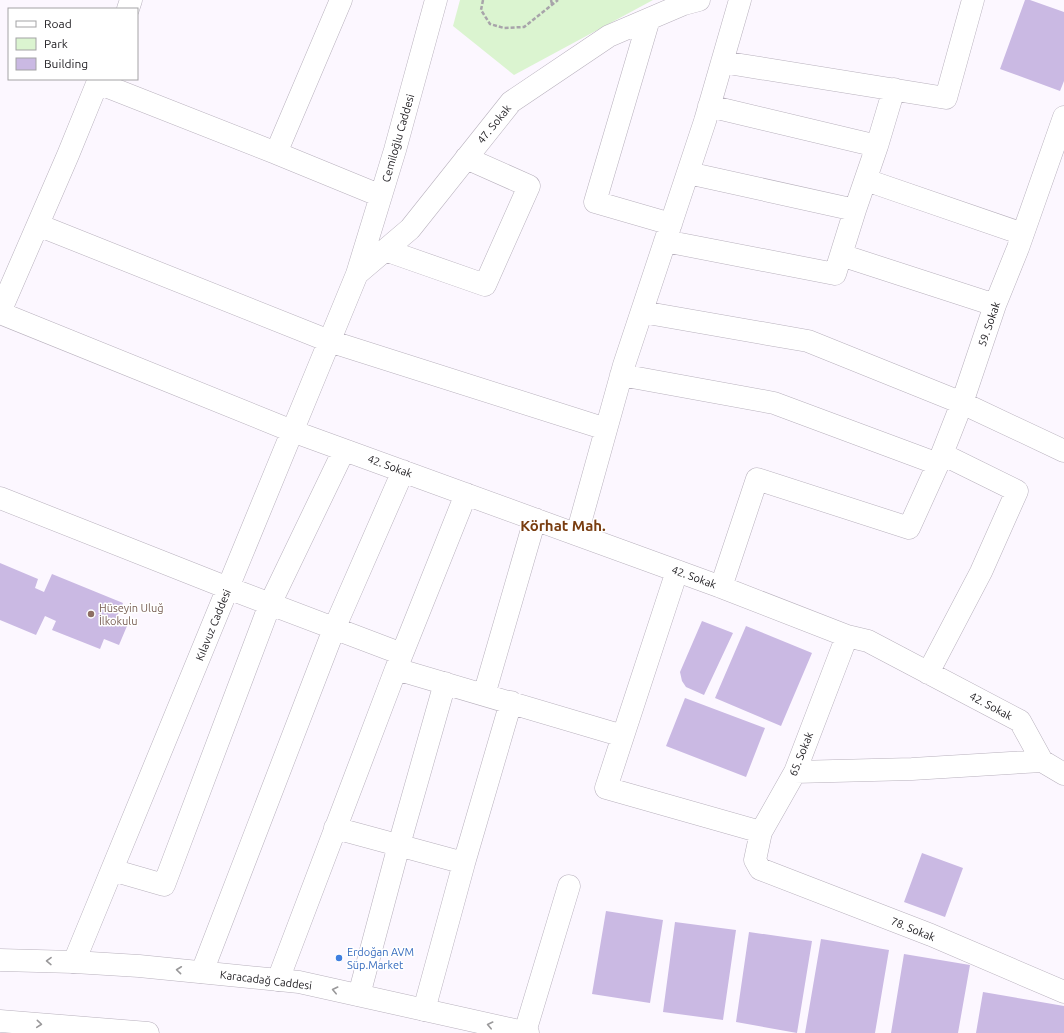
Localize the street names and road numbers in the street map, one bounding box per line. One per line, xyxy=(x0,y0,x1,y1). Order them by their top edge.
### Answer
street label: Cemiloğlu Caddesi xyxy=(380,93,416,183)
street label: 47. Sokak xyxy=(475,102,514,146)
street label: 59. Sokak xyxy=(976,300,1002,348)
street label: 42. Sokak xyxy=(366,452,414,480)
street label: 42. Sokak xyxy=(670,563,718,591)
street label: Kılavuz Caddesi xyxy=(193,587,233,663)
street label: 42. Sokak xyxy=(968,690,1015,722)
street label: 65. Sokak xyxy=(787,730,815,778)
street label: 78. Sokak xyxy=(889,915,937,943)
street label: Karacadağ Caddesi xyxy=(219,968,313,992)

